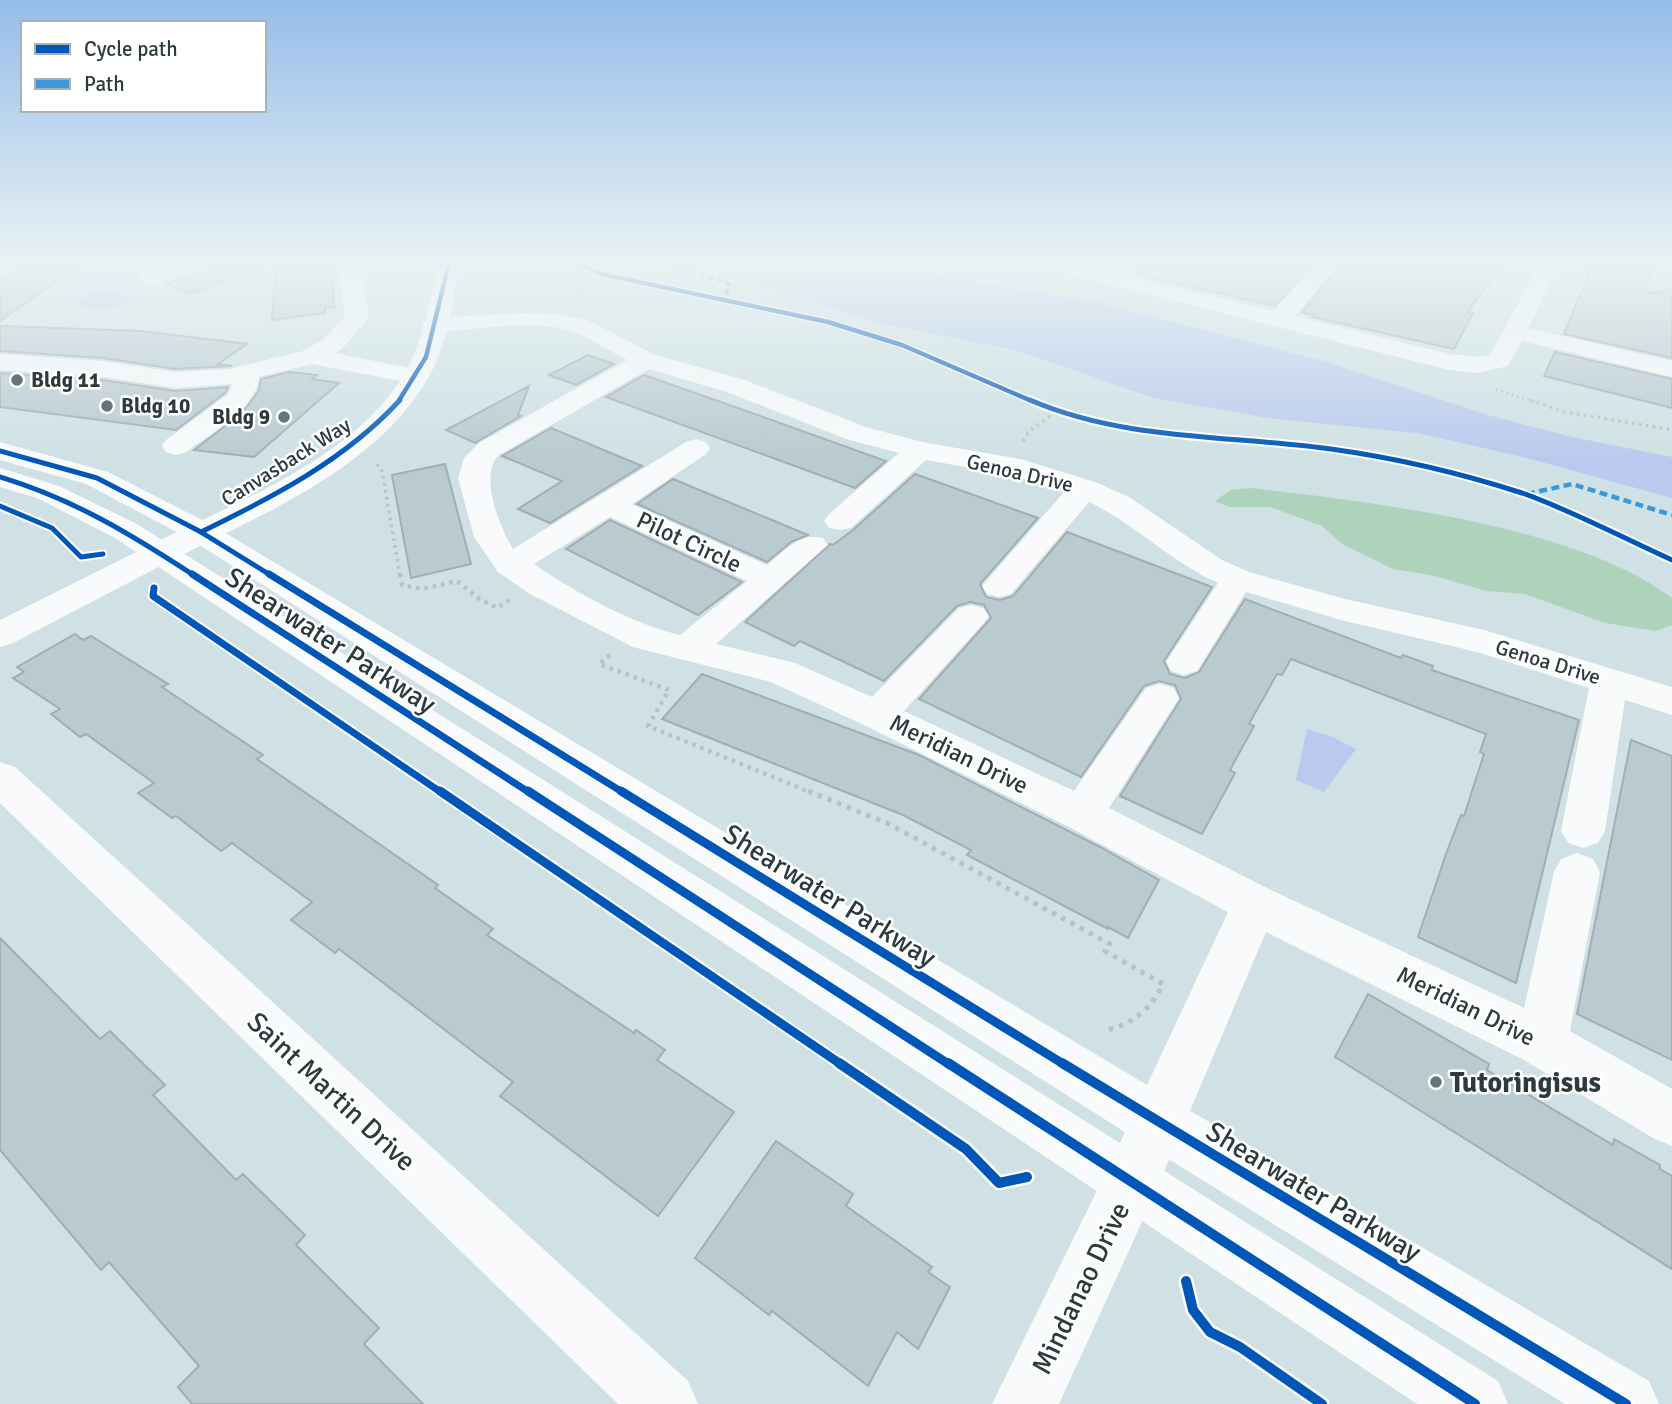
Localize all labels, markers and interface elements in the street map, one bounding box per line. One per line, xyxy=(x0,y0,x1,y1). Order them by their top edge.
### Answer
legend xyxy=(21,21,266,112)
text: Cycle path xyxy=(84,36,178,62)
text: Path xyxy=(84,71,125,97)
place label: Bldg 11 xyxy=(31,367,100,393)
marker: Bldg 11 xyxy=(9,372,25,388)
place label: Bldg 10 xyxy=(121,393,190,419)
marker: Bldg 10 xyxy=(99,398,115,414)
place label: Bldg 9 xyxy=(212,404,270,430)
marker: Bldg 9 xyxy=(276,409,292,425)
street label: Canvasback Way xyxy=(216,412,356,512)
street label: Genoa Drive xyxy=(964,448,1076,498)
street label: Pilot Circle xyxy=(632,505,746,579)
street label: Shearwater Parkway xyxy=(219,560,442,722)
street label: Genoa Drive xyxy=(1492,634,1604,690)
street label: Meridian Drive xyxy=(885,708,1033,800)
street label: Shearwater Parkway xyxy=(717,817,942,975)
street label: Meridian Drive xyxy=(1392,960,1540,1052)
street label: Saint Martin Drive xyxy=(240,1005,423,1178)
place label: Tutoringisus xyxy=(1450,1066,1601,1100)
marker: Tutoringisus xyxy=(1428,1074,1444,1090)
street label: Shearwater Parkway xyxy=(1200,1114,1427,1269)
street label: Mindanao Drive xyxy=(1025,1197,1137,1380)

